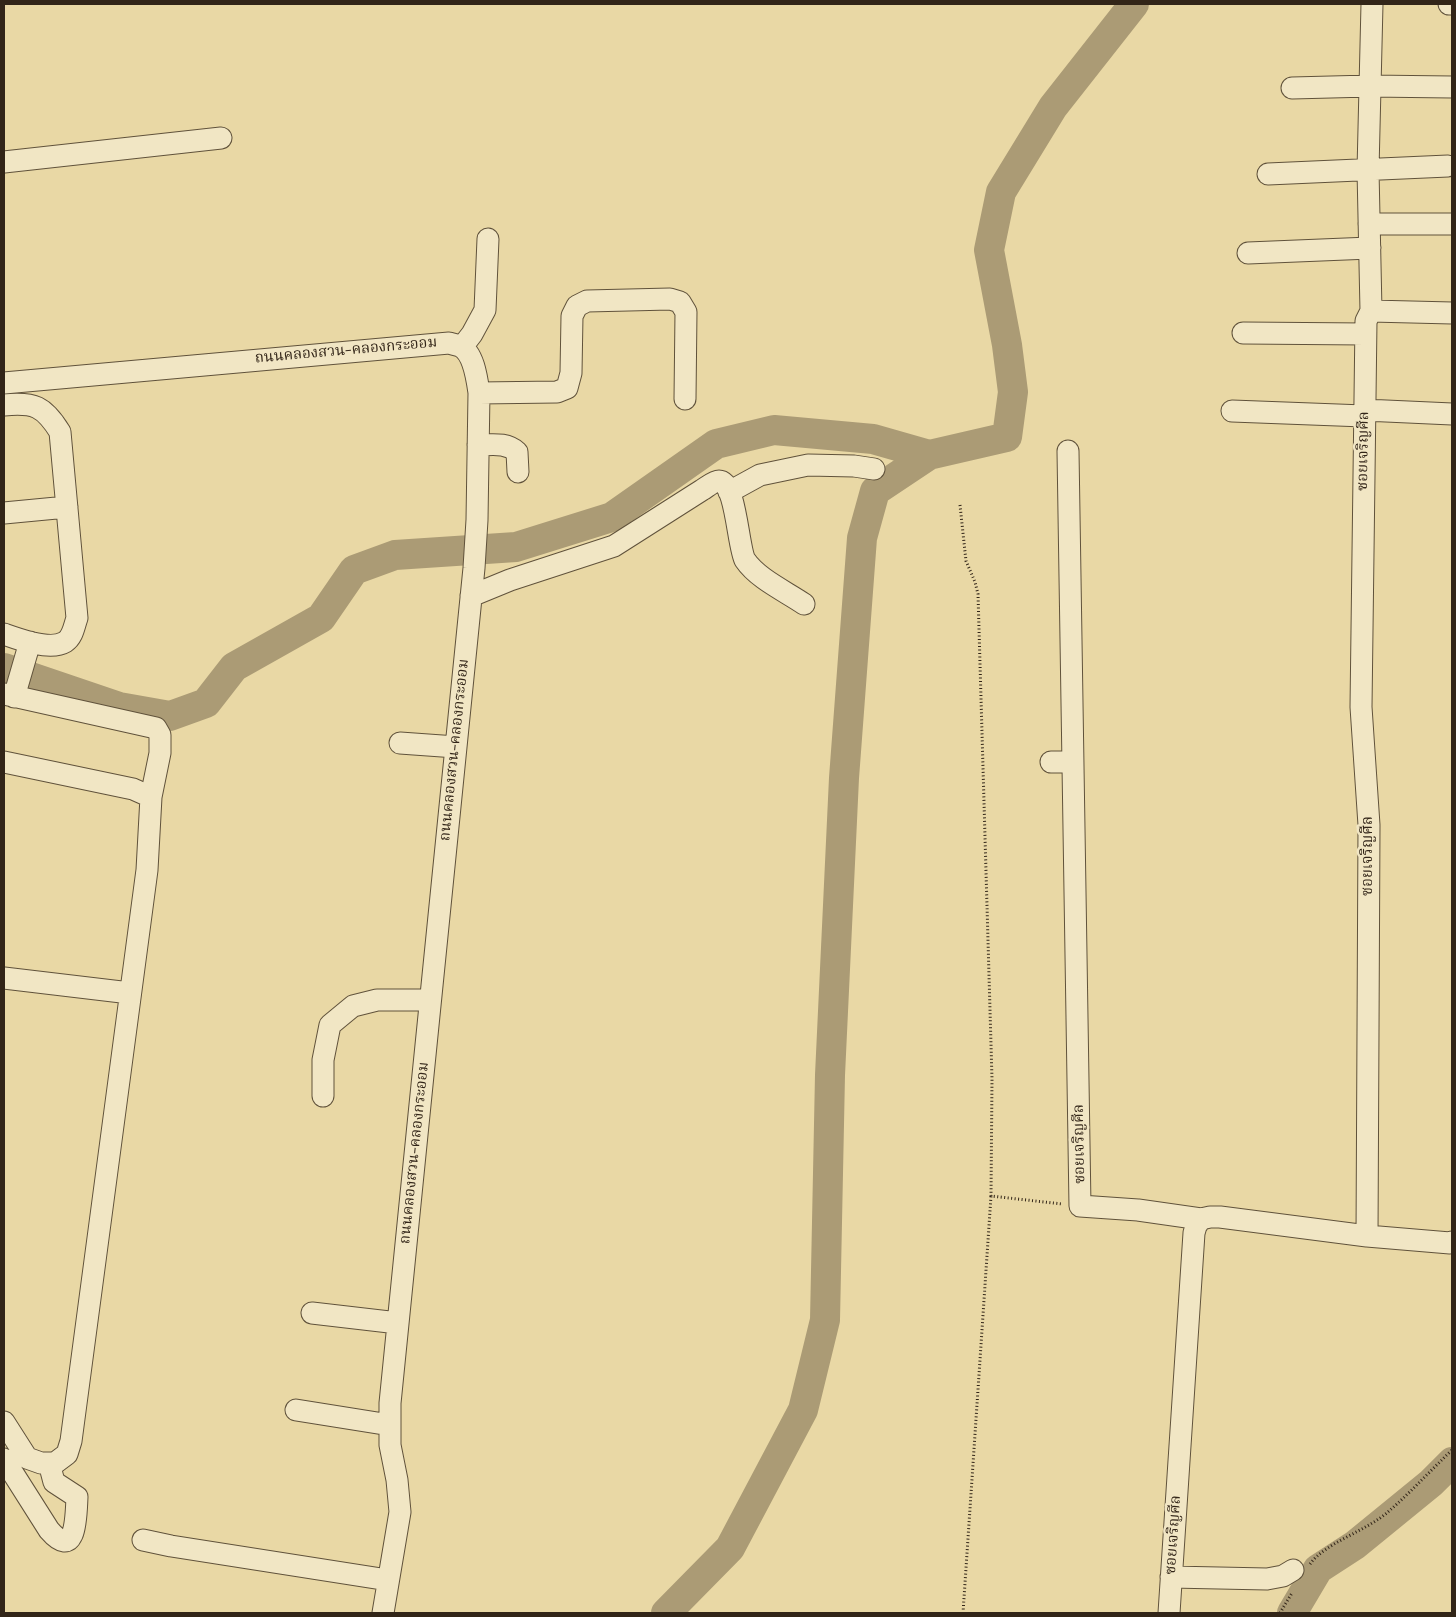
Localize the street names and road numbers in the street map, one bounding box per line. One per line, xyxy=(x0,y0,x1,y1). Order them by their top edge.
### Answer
street label: ถนนคลองสวน-คลองกระออม xyxy=(254,334,438,368)
street label: ซอยเจริญศีล xyxy=(1354,411,1374,491)
street label: ถนนคลองสวน-คลองกระออม xyxy=(436,658,474,842)
street label: ซอยเจริญศีล xyxy=(1360,816,1378,896)
street label: ถนนคลองสวน-คลองกระออม xyxy=(396,1061,434,1245)
street label: ซอยเจริญศีล xyxy=(1070,1104,1090,1184)
street label: ซอยเจริญศีล xyxy=(1162,1495,1186,1575)

